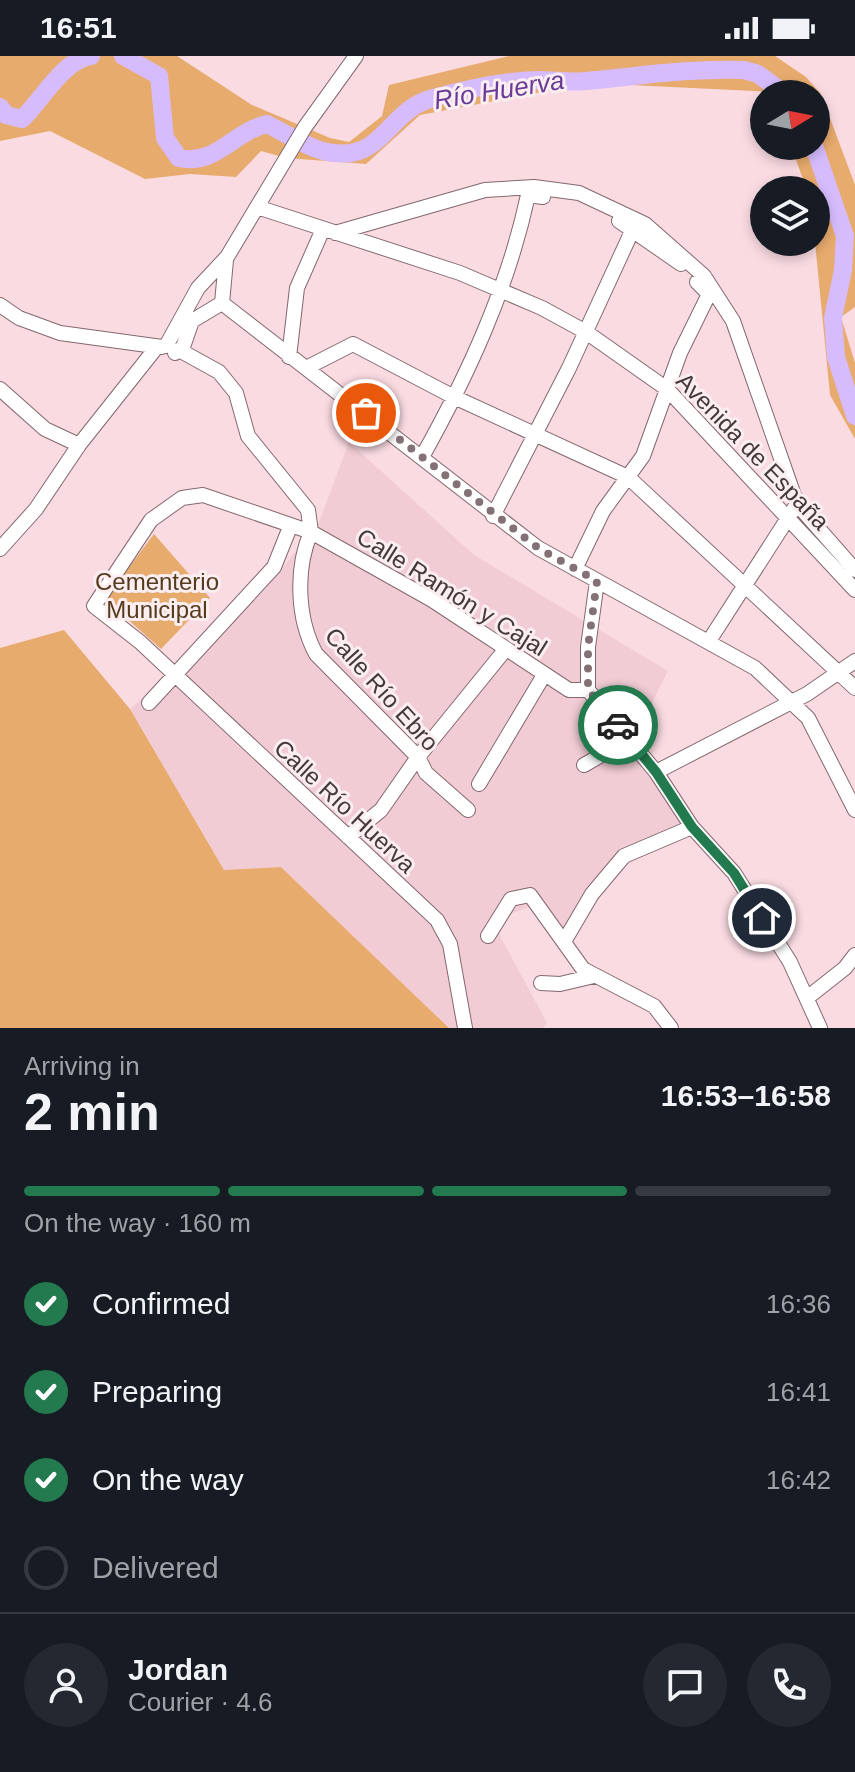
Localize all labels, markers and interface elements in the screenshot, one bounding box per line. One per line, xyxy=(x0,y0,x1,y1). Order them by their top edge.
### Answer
text: 16:51 xyxy=(40,11,117,44)
water label: Río Huerva xyxy=(432,65,566,115)
north arrow xyxy=(750,80,830,160)
map controls xyxy=(750,80,830,256)
button: layers xyxy=(750,176,830,256)
street label: Avenida de España xyxy=(671,367,835,536)
pin xyxy=(332,379,400,447)
icon: bag xyxy=(344,391,388,435)
street label: Calle Ramón y Cajal xyxy=(352,523,552,661)
park label: Cementerio Municipal xyxy=(95,568,219,623)
street label: Calle Río Ebro xyxy=(320,622,444,756)
courier xyxy=(578,685,658,765)
icon: car xyxy=(596,703,640,747)
street label: Calle Río Huerva xyxy=(269,734,422,879)
pin xyxy=(728,884,796,952)
icon: home xyxy=(740,896,784,940)
text: Arriving in xyxy=(24,1051,140,1081)
text: 16:53–16:58 xyxy=(661,1079,831,1112)
text: 2 min xyxy=(24,1083,160,1141)
text: On the way · 160 m xyxy=(24,1208,251,1238)
icon: check xyxy=(24,1282,68,1326)
text: Confirmed xyxy=(92,1287,230,1320)
text: 16:36 xyxy=(766,1289,831,1319)
icon: check xyxy=(24,1370,68,1414)
text: Preparing xyxy=(92,1375,222,1408)
text: 16:41 xyxy=(766,1377,831,1407)
icon: check xyxy=(24,1458,68,1502)
text: On the way xyxy=(92,1463,244,1496)
text: 16:42 xyxy=(766,1465,831,1495)
text: Delivered xyxy=(92,1551,219,1584)
button: person xyxy=(24,1643,108,1727)
button: chat xyxy=(643,1643,727,1727)
button: phone xyxy=(747,1643,831,1727)
text: Jordan xyxy=(128,1653,228,1686)
text: Courier · 4.6 xyxy=(128,1687,273,1717)

